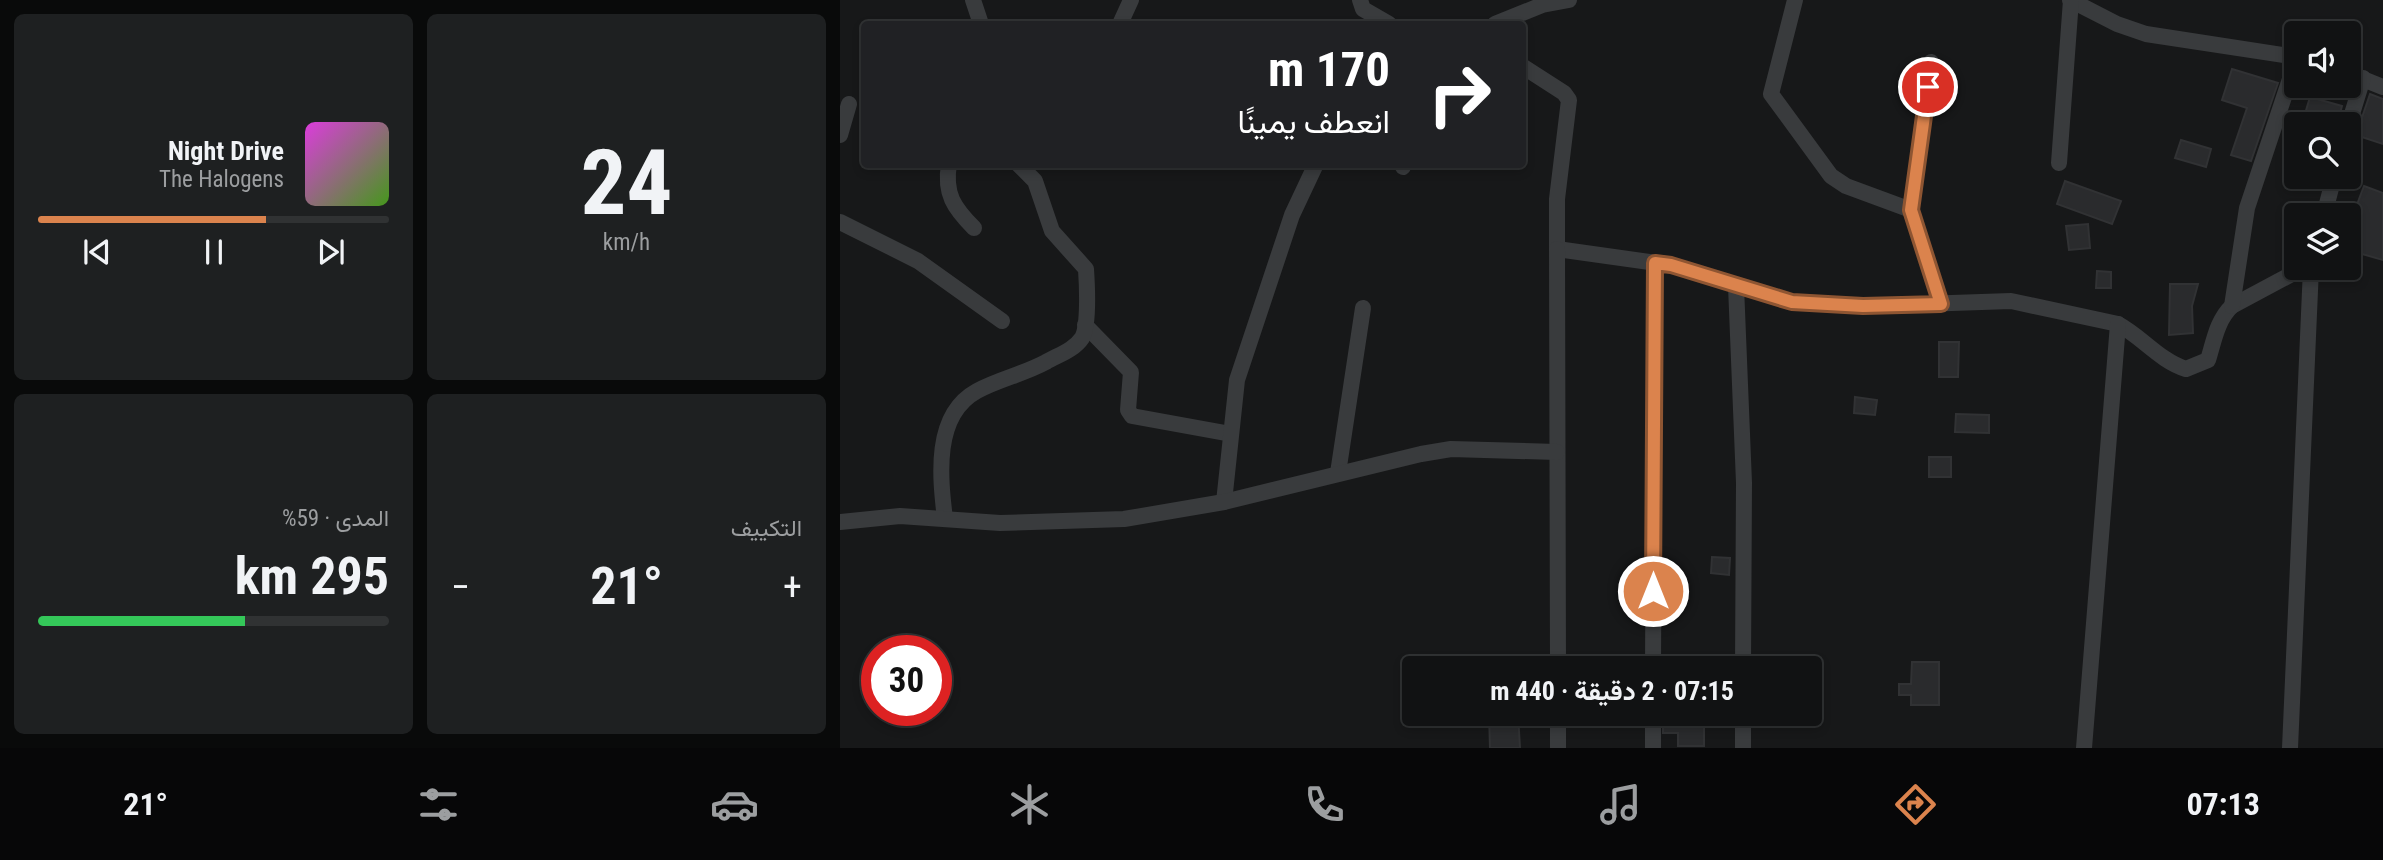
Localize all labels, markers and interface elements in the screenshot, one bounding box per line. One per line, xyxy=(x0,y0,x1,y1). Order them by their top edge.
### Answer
map controls xyxy=(2284,21,2361,280)
button: sound xyxy=(2284,21,2361,98)
text: 170 m xyxy=(1268,41,1390,98)
icon: right xyxy=(1414,49,1505,140)
pin xyxy=(1898,57,1958,117)
icon: arrive xyxy=(1909,68,1947,106)
text: انعطف يمينًا xyxy=(1237,103,1390,141)
button: search xyxy=(2284,112,2361,189)
text: 24 xyxy=(581,130,673,236)
text: Night Drive xyxy=(168,136,284,166)
text: The Halogens xyxy=(159,166,284,193)
button: layers xyxy=(2284,203,2361,280)
text: km/h xyxy=(603,229,650,256)
icon: previous xyxy=(78,233,116,271)
icon: pause xyxy=(195,233,233,271)
icon: next xyxy=(312,233,350,271)
text: المدى · 59% xyxy=(282,505,389,532)
text: التكييف xyxy=(731,515,802,542)
text: 295 km xyxy=(235,546,389,607)
position arrow xyxy=(1616,554,1690,628)
text: 21° xyxy=(590,556,663,617)
text: − xyxy=(451,565,470,609)
text: + xyxy=(783,565,802,609)
speed limit sign: 30 xyxy=(861,635,952,726)
text: 07:15 · 2 دقيقة · 440 m xyxy=(1490,676,1734,706)
icon: filters xyxy=(414,780,463,829)
icon: car xyxy=(710,780,759,829)
icon: climate xyxy=(1005,780,1054,829)
icon: phone xyxy=(1300,780,1349,829)
icon: music xyxy=(1596,780,1645,829)
icon: directions xyxy=(1891,780,1940,829)
text: 21° xyxy=(123,785,168,823)
text: 07:13 xyxy=(2186,785,2260,823)

